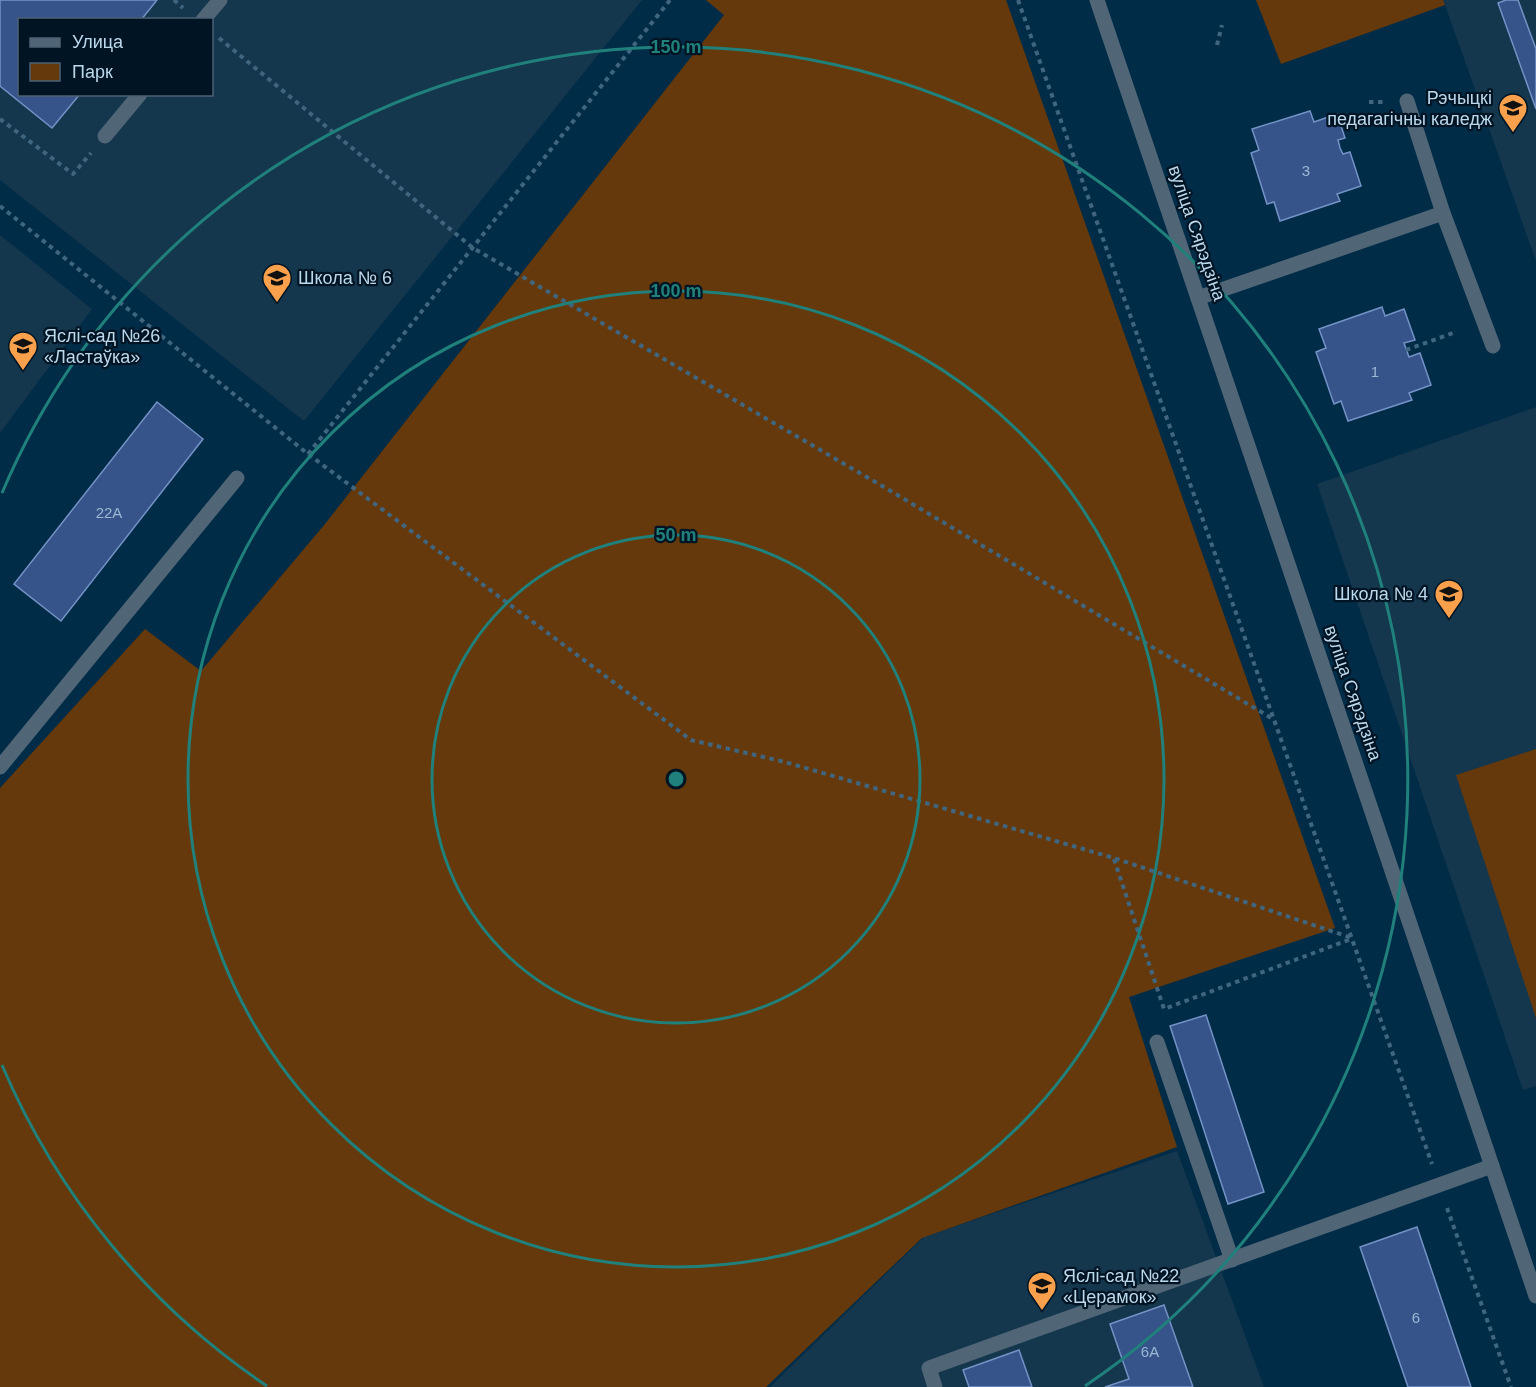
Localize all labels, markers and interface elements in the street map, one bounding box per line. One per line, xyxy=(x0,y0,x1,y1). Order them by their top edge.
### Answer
legend xyxy=(18,18,213,96)
text: Улица xyxy=(72,32,124,52)
text: 150 m xyxy=(650,37,702,57)
text: Парк xyxy=(72,62,113,82)
place label: Рэчыцкі педагагічны каледж xyxy=(1327,88,1492,129)
school or university icon: Рэчыцкі педагагічны каледж xyxy=(1497,92,1529,134)
house number: 3 xyxy=(1302,162,1310,179)
street label: вуліца Сярэдзіна xyxy=(1164,163,1230,304)
school or university icon: Школа № 6 xyxy=(261,262,293,304)
place label: Школа № 6 xyxy=(298,268,392,288)
text: 100 m xyxy=(650,281,702,301)
place label: Яслі-сад №26 «Ластаўка» xyxy=(44,326,160,367)
school or university icon: Яслі-сад №26 «Ластаўка» xyxy=(7,330,39,372)
house number: 1 xyxy=(1371,363,1379,380)
house number: 22А xyxy=(96,504,122,521)
text: 50 m xyxy=(655,525,697,545)
school or university icon: Школа № 4 xyxy=(1433,578,1465,620)
place label: Школа № 4 xyxy=(1334,584,1428,604)
street label: вуліца Сярэдзіна xyxy=(1320,623,1386,764)
centre of rings xyxy=(666,769,686,789)
place label: Яслі-сад №22 «Церамок» xyxy=(1063,1266,1179,1307)
school or university icon: Яслі-сад №22 «Церамок» xyxy=(1026,1270,1058,1312)
house number: 6 xyxy=(1412,1309,1420,1326)
house number: 6А xyxy=(1141,1343,1159,1360)

